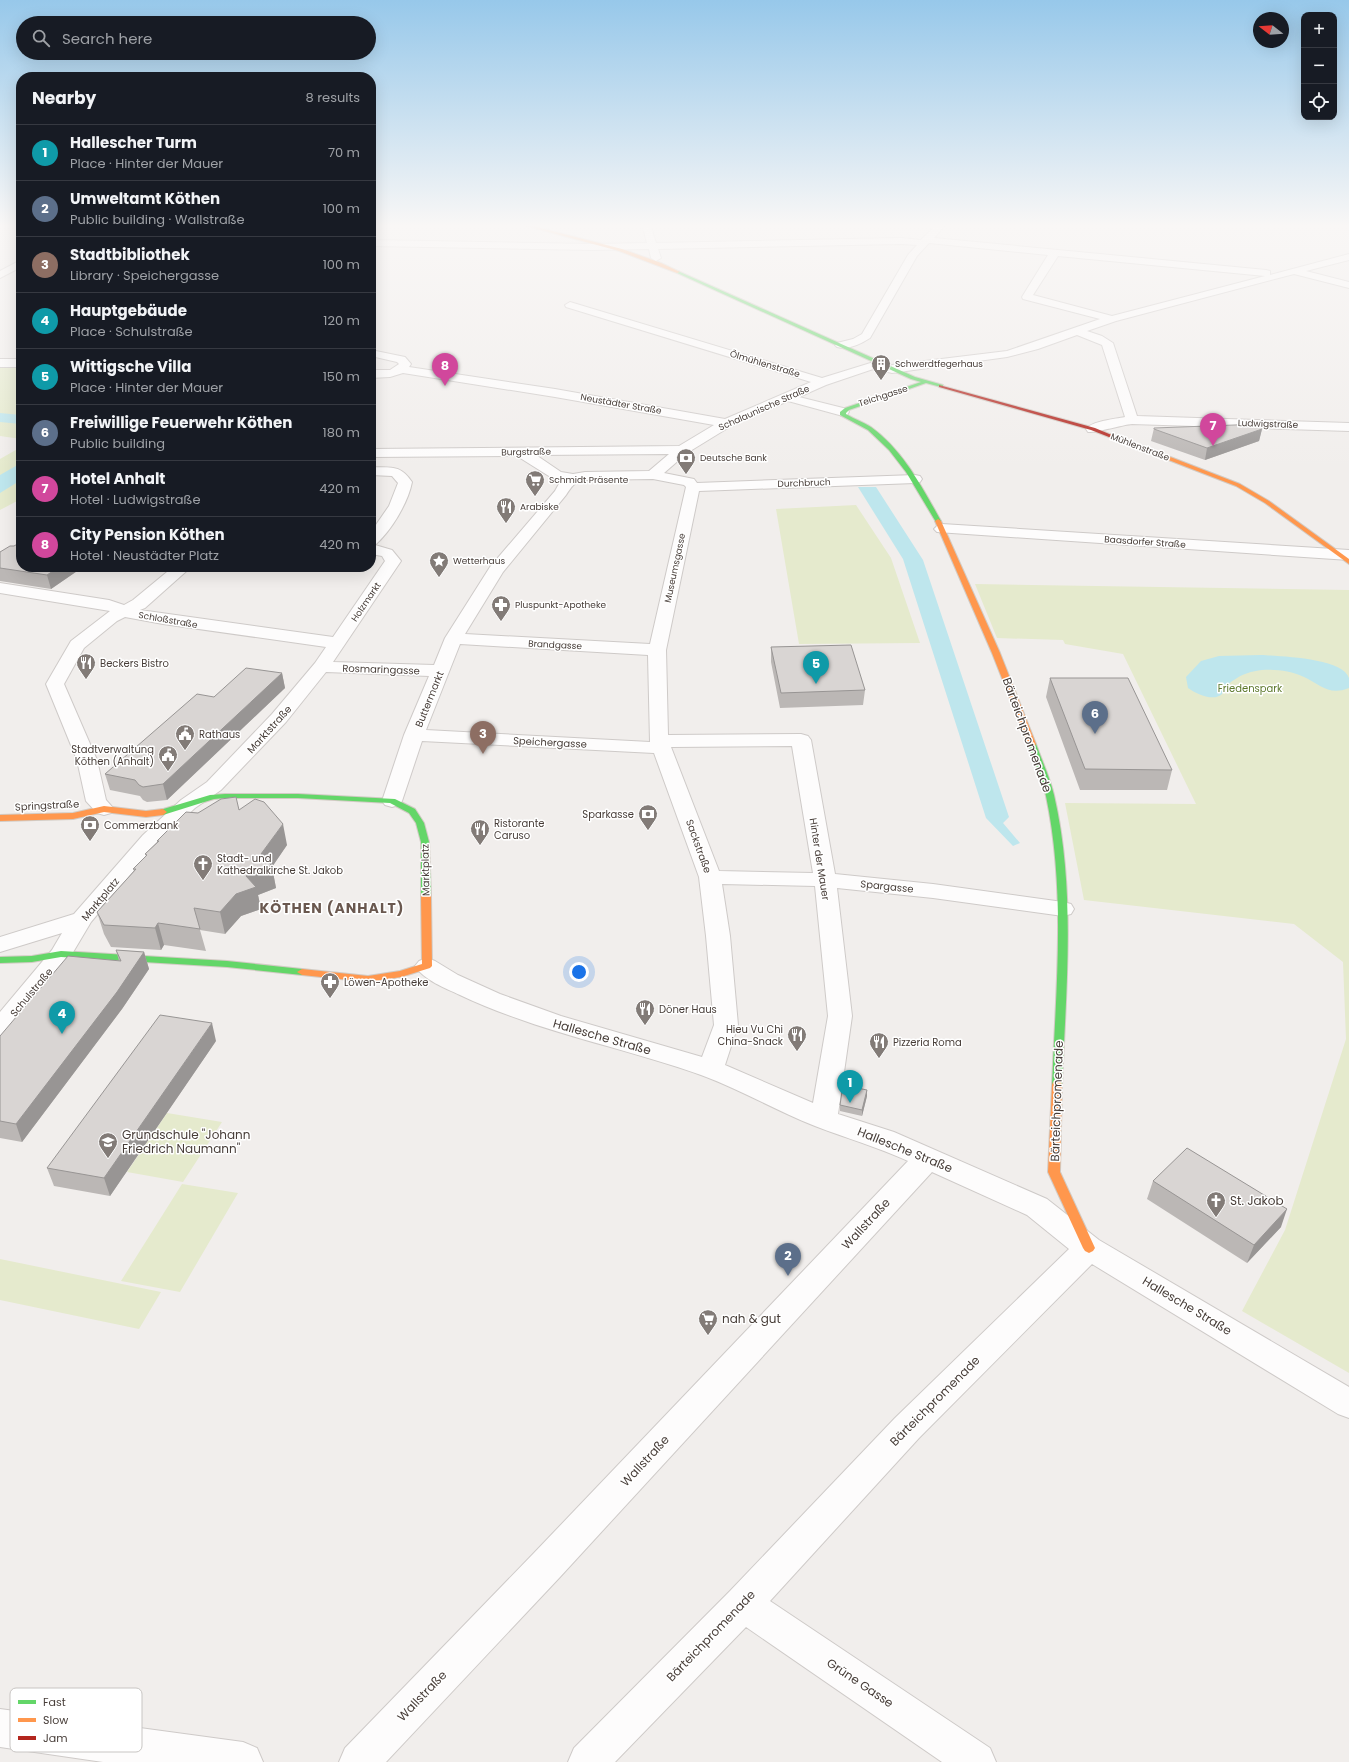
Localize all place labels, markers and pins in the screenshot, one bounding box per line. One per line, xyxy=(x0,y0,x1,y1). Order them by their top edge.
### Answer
pin: 8 xyxy=(432,353,458,386)
building icon: Schwerdtfegerhaus xyxy=(870,353,892,381)
place label: Schwerdtfegerhaus xyxy=(895,358,983,370)
pin: 7 xyxy=(1200,413,1226,446)
bank icon: Deutsche Bank xyxy=(675,447,697,475)
place label: Deutsche Bank xyxy=(700,452,767,464)
supermarket icon: Schmidt Präsente xyxy=(524,469,546,497)
place label: Schmidt Präsente xyxy=(549,474,629,486)
restaurant icon: Arabiske xyxy=(495,496,517,524)
place label: Arabiske xyxy=(520,501,559,513)
place icon: Wetterhaus xyxy=(428,550,450,578)
place label: Wetterhaus xyxy=(453,555,505,567)
pharmacy icon: Pluspunkt-Apotheke xyxy=(490,594,512,622)
place label: Pluspunkt-Apotheke xyxy=(515,599,607,611)
pin: 5 xyxy=(803,651,829,684)
restaurant icon: Beckers Bistro xyxy=(75,652,97,680)
place label: Beckers Bistro xyxy=(100,656,169,671)
pin: 6 xyxy=(1082,701,1108,734)
pin: 3 xyxy=(470,721,496,754)
public building icon: Rathaus xyxy=(174,723,196,751)
place label: Rathaus xyxy=(199,727,240,742)
place label: Stadtverwaltung Köthen (Anhalt) xyxy=(71,742,154,769)
public building icon: Stadtverwaltung Köthen (Anhalt) xyxy=(157,744,179,772)
bank icon: Sparkasse xyxy=(637,803,659,831)
place label: Sparkasse xyxy=(582,807,634,822)
bank icon: Commerzbank xyxy=(79,814,101,842)
place label: Ristorante Caruso xyxy=(494,816,545,843)
place label: Commerzbank xyxy=(104,818,179,833)
restaurant icon: Ristorante Caruso xyxy=(469,818,491,846)
place label: Stadt- und Kathedralkirche St. Jakob xyxy=(217,851,343,878)
church icon: Stadt- und Kathedralkirche St. Jakob xyxy=(192,853,214,881)
pharmacy icon: Löwen-Apotheke xyxy=(319,971,341,999)
place label: Löwen-Apotheke xyxy=(344,975,429,990)
restaurant icon: Döner Haus xyxy=(634,998,656,1026)
pin: 4 xyxy=(49,1001,75,1034)
place label: Döner Haus xyxy=(659,1002,717,1017)
place label: Hieu Vu Chi China-Snack xyxy=(718,1022,784,1049)
restaurant icon: Hieu Vu Chi China-Snack xyxy=(786,1024,808,1052)
restaurant icon: Pizzeria Roma xyxy=(868,1031,890,1059)
place label: Pizzeria Roma xyxy=(893,1035,962,1050)
pin: 1 xyxy=(837,1070,863,1103)
place label: Grundschule "Johann Friedrich Naumann" xyxy=(122,1126,251,1157)
school or university icon: Grundschule "Johann Friedrich Naumann" xyxy=(97,1131,119,1159)
church icon: St. Jakob xyxy=(1205,1190,1227,1218)
place label: St. Jakob xyxy=(1230,1192,1284,1209)
pin: 2 xyxy=(775,1243,801,1276)
supermarket icon: nah & gut xyxy=(697,1308,719,1336)
place label: nah & gut xyxy=(722,1310,781,1327)

